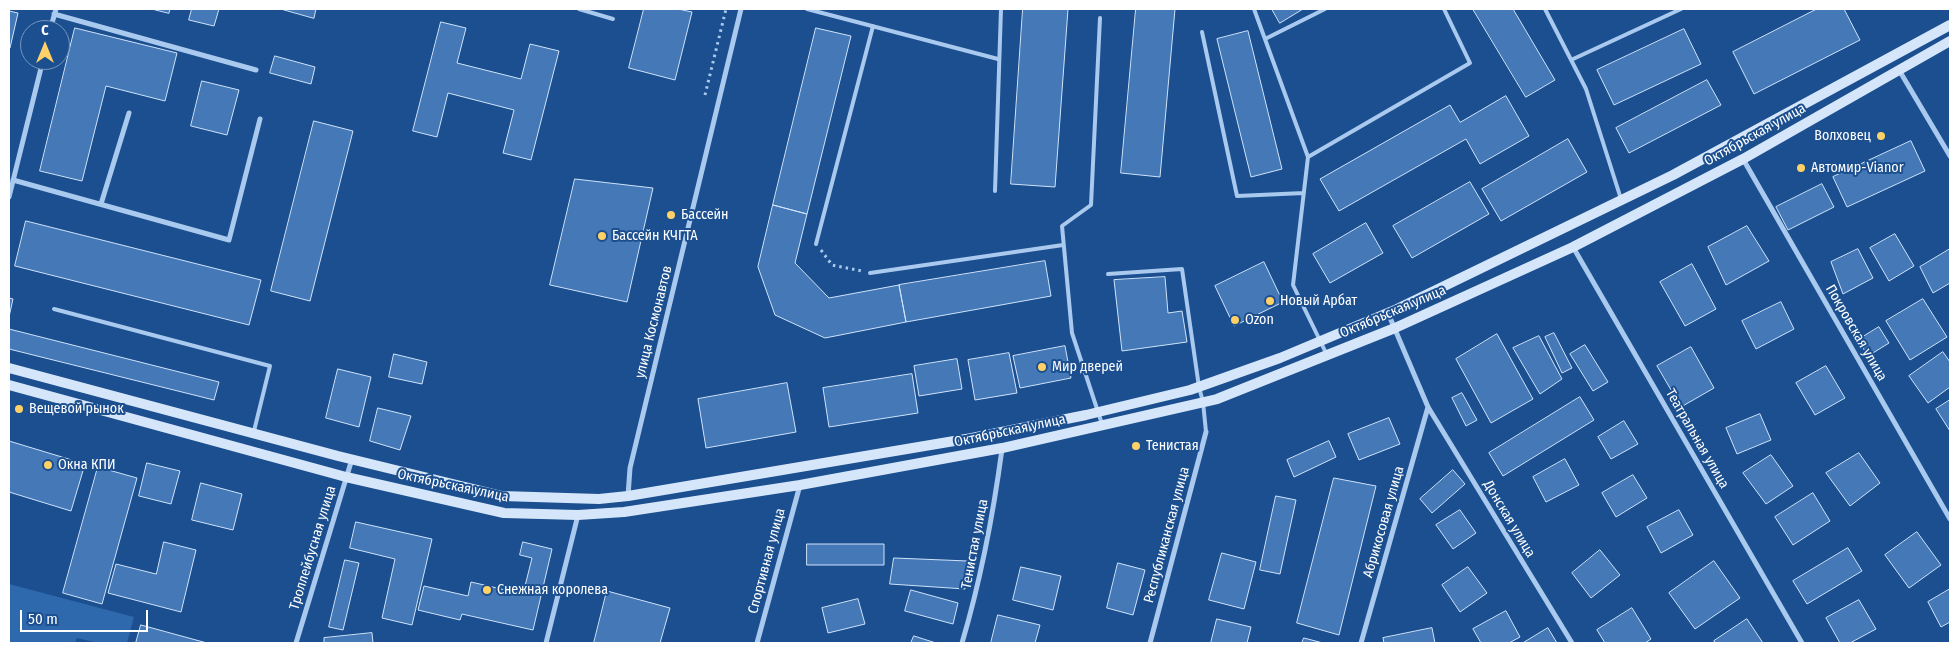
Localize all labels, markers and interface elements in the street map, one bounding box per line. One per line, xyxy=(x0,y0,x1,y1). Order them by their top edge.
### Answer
north arrow xyxy=(20,20,70,70)
text: С xyxy=(41,22,49,39)
street label: Октябрьская улица xyxy=(1701,100,1809,170)
place label: Волховец xyxy=(1814,128,1871,144)
marker: Волховец xyxy=(1875,130,1887,142)
place label: Автомир-Vianor xyxy=(1811,160,1904,176)
marker: Автомир-Vianor xyxy=(1795,162,1807,174)
place label: Бассейн xyxy=(681,207,729,223)
marker: Бассейн xyxy=(665,209,677,221)
place label: Бассейн КЧГТА xyxy=(612,228,698,244)
marker: Бассейн КЧГТА xyxy=(596,230,608,242)
street label: улица Космонавтов xyxy=(632,264,676,380)
street label: Октябрьская улица xyxy=(1338,282,1448,342)
street label: Покровская улица xyxy=(1822,282,1890,384)
place label: Новый Арбат xyxy=(1280,293,1357,309)
marker: Новый Арбат xyxy=(1264,295,1276,307)
place label: Ozon xyxy=(1245,312,1274,328)
marker: Ozon xyxy=(1229,314,1241,326)
place label: Мир дверей xyxy=(1052,359,1123,375)
marker: Мир дверей xyxy=(1036,361,1048,373)
street label: Театральная улица xyxy=(1662,386,1732,492)
place label: Вещевой рынок xyxy=(29,401,124,417)
marker: Вещевой рынок xyxy=(13,403,25,415)
street label: Октябрьская улица xyxy=(953,411,1067,451)
place label: Тенистая xyxy=(1146,438,1199,454)
marker: Тенистая xyxy=(1130,440,1142,452)
place label: Окна КПИ xyxy=(58,457,115,473)
marker: Окна КПИ xyxy=(42,459,54,471)
street label: Абрикосовая улица xyxy=(1360,464,1408,580)
street label: Республиканская улица xyxy=(1141,465,1193,605)
street label: Октябрьская улица xyxy=(396,466,510,506)
street label: Донская улица xyxy=(1479,477,1539,561)
street label: Троллейбусная улица xyxy=(286,484,340,612)
street label: Тенистая улица xyxy=(958,498,992,590)
street label: Спортивная улица xyxy=(745,506,789,616)
place label: Снежная королева xyxy=(497,582,608,598)
marker: Снежная королева xyxy=(481,584,493,596)
scale bar xyxy=(22,600,150,632)
text: 50 m xyxy=(28,610,58,628)

